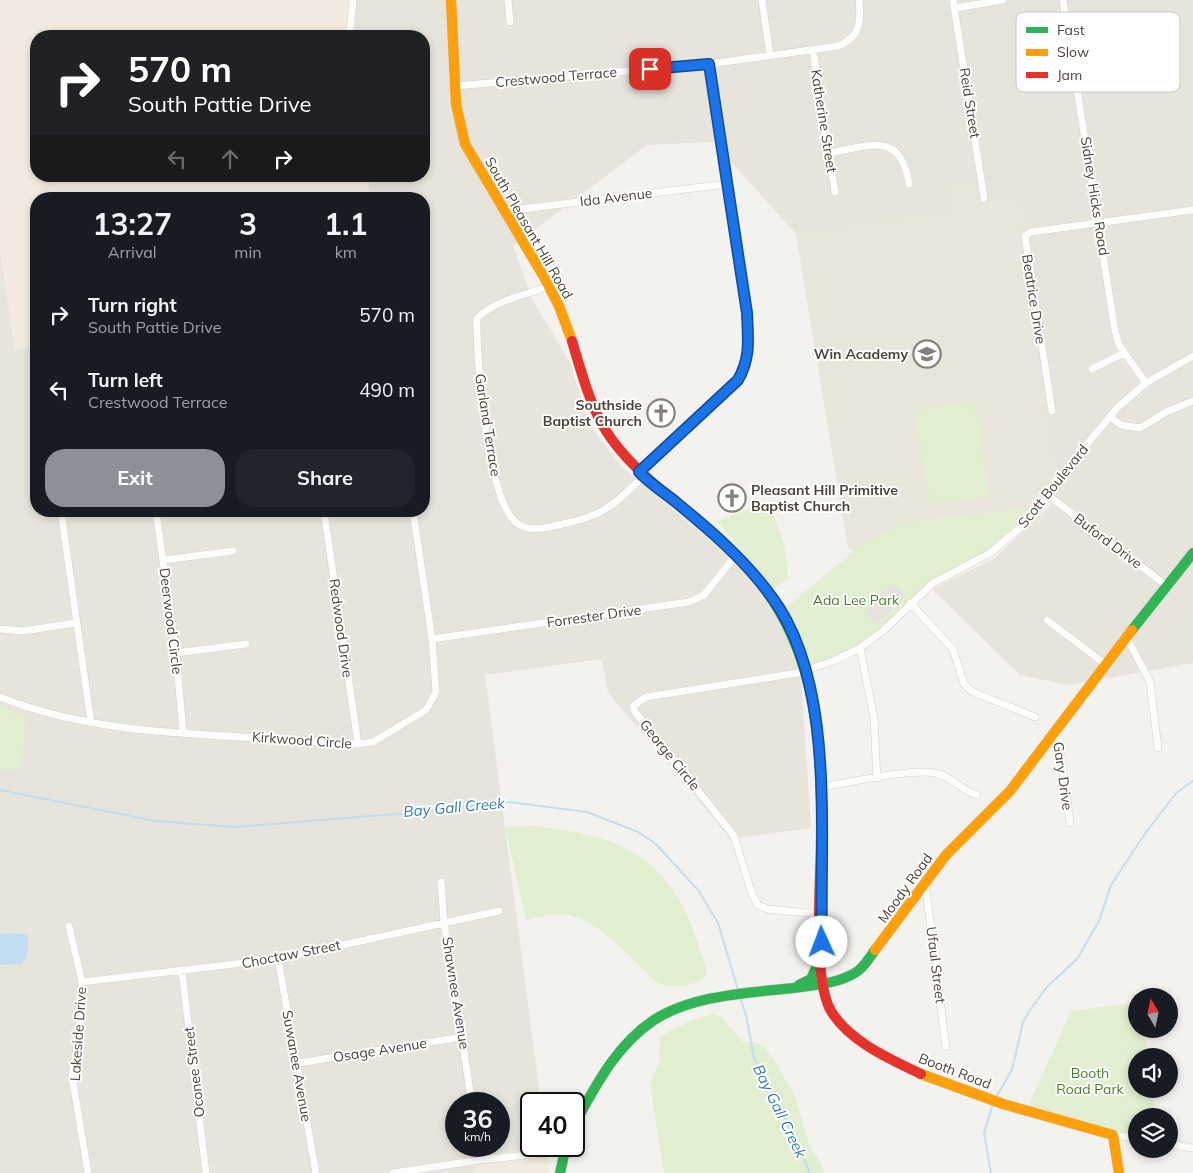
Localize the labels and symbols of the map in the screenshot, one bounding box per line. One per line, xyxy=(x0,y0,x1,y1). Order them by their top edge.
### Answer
legend xyxy=(1016,12,1180,92)
text: Fast xyxy=(1057,21,1085,39)
text: Slow xyxy=(1057,43,1089,61)
pin xyxy=(629,48,671,90)
street label: Crestwood Terrace xyxy=(494,63,618,91)
street label: Reid Street xyxy=(956,66,984,140)
text: Jam xyxy=(1057,66,1082,84)
street label: Katherine Street xyxy=(807,68,841,174)
street label: Sidney Hicks Road xyxy=(1077,135,1113,257)
street label: South Pleasant Hill Road xyxy=(481,154,577,302)
street label: Ida Avenue xyxy=(579,184,653,210)
street label: Beatrice Drive xyxy=(1018,253,1050,345)
school or university icon: Win Academy xyxy=(912,339,942,369)
place label: Win Academy xyxy=(814,345,908,363)
street label: Garland Terrace xyxy=(471,372,505,478)
place label: Southside Baptist Church xyxy=(543,396,642,430)
church icon: Southside Baptist Church xyxy=(646,398,676,428)
street label: Scott Boulevard xyxy=(1014,441,1092,531)
place label: Pleasant Hill Primitive Baptist Church xyxy=(751,481,898,515)
church icon: Pleasant Hill Primitive Baptist Church xyxy=(717,483,747,513)
street label: Buford Drive xyxy=(1070,509,1146,573)
street label: Deerwood Circle xyxy=(156,567,186,675)
street label: Redwood Drive xyxy=(325,577,357,679)
park label: Ada Lee Park xyxy=(813,591,900,609)
street label: Forrester Drive xyxy=(546,600,642,632)
street label: George Circle xyxy=(636,716,704,794)
street label: Kirkwood Circle xyxy=(251,728,353,752)
street label: Gary Drive xyxy=(1049,741,1077,811)
water label: Bay Gall Creek xyxy=(403,793,507,821)
street label: Moody Road xyxy=(874,850,936,926)
position arrow xyxy=(795,915,847,967)
street label: Ufaul Street xyxy=(922,926,950,1004)
street label: Choctaw Street xyxy=(240,936,342,972)
street label: Shawnee Avenue xyxy=(438,936,474,1050)
street label: Lakeside Drive xyxy=(66,986,90,1082)
north arrow xyxy=(1128,988,1178,1038)
street label: Suwanee Avenue xyxy=(278,1009,316,1123)
street label: Oconee Street xyxy=(179,1025,209,1118)
street label: Osage Avenue xyxy=(332,1034,428,1066)
street label: Booth Road xyxy=(916,1049,994,1093)
water label: Bay Gall Creek xyxy=(749,1061,811,1162)
park label: Booth Road Park xyxy=(1056,1064,1125,1098)
speed limit sign: 40 xyxy=(520,1092,585,1157)

